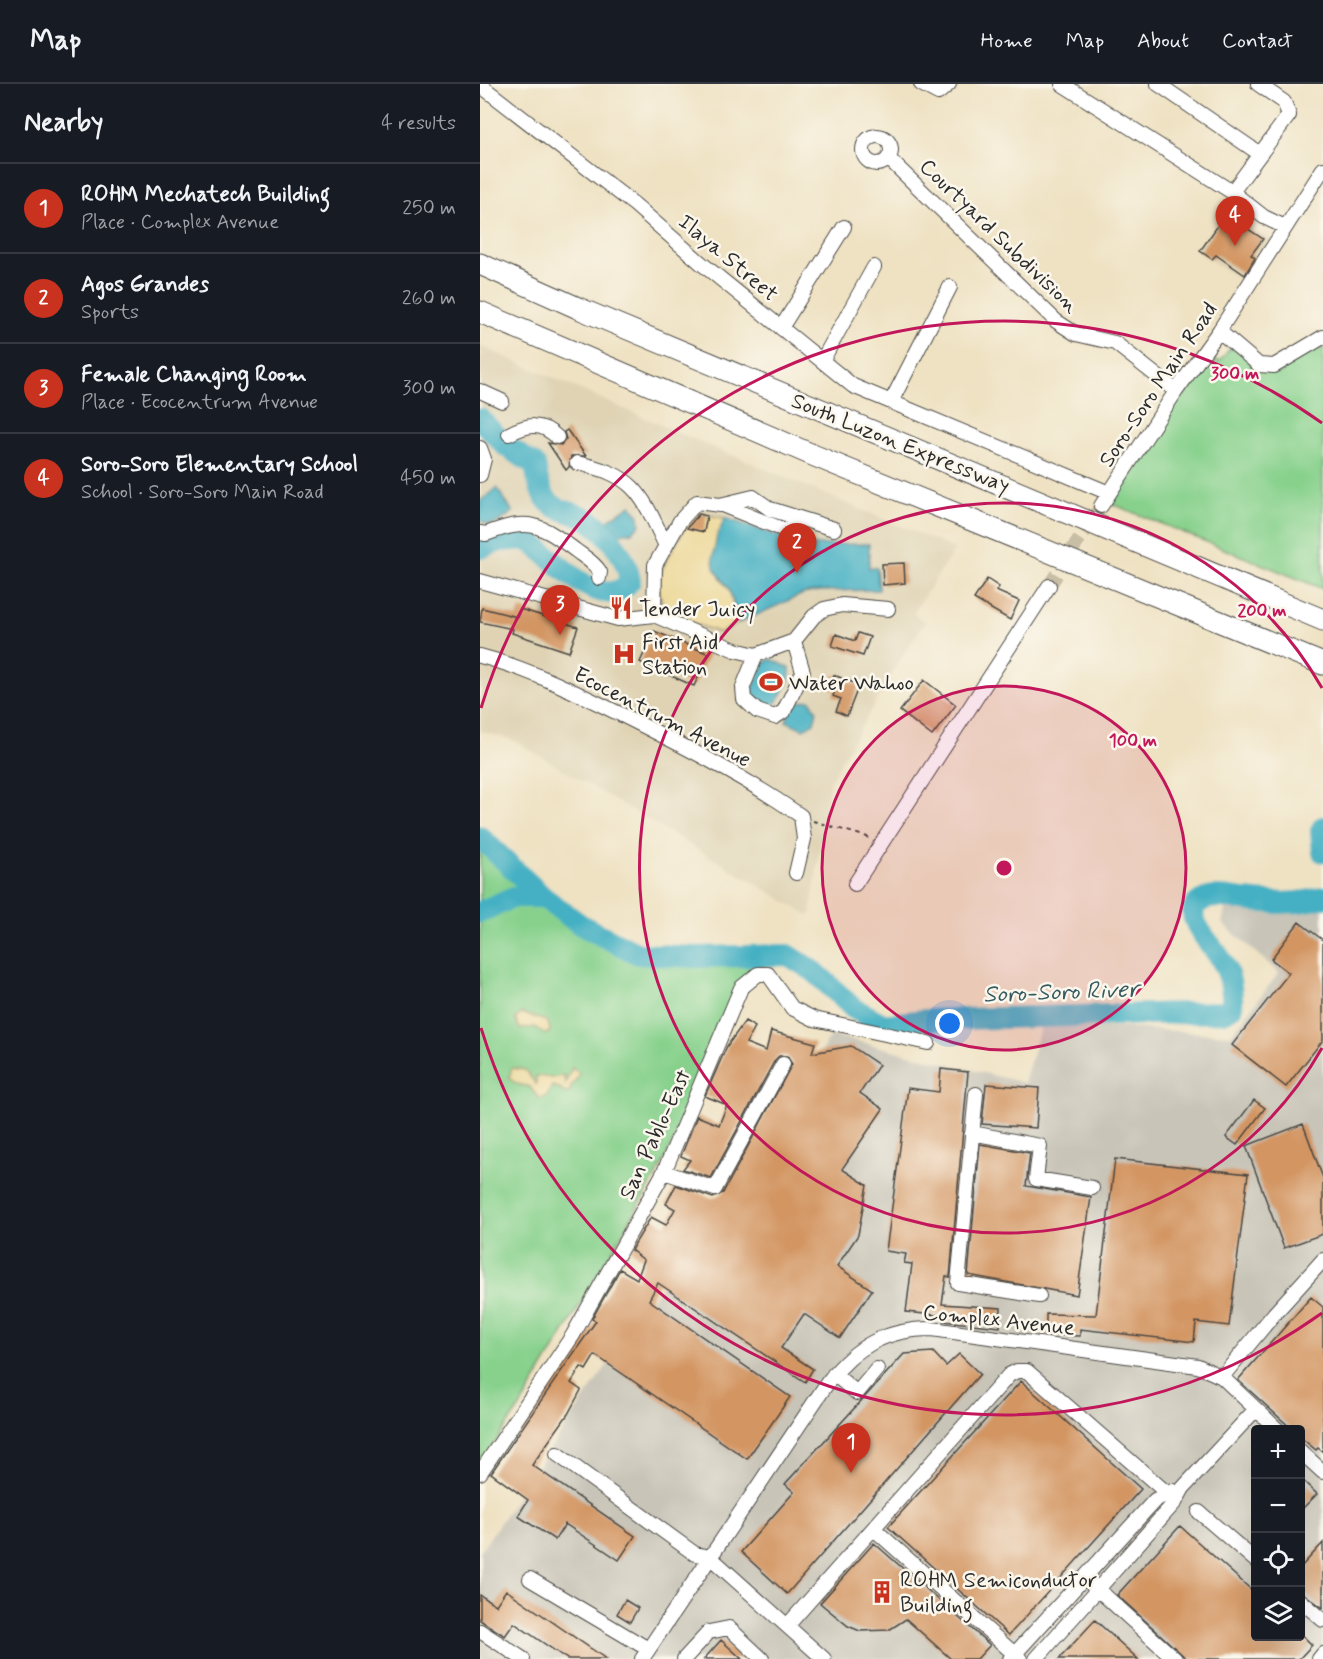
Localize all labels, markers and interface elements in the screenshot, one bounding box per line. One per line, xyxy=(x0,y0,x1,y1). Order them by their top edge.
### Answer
text: Map xyxy=(30,23,81,60)
text: Home xyxy=(981,27,1033,55)
text: Map xyxy=(1066,27,1104,55)
text: About xyxy=(1137,27,1189,55)
text: Contact xyxy=(1222,27,1293,55)
text: Nearby xyxy=(24,106,103,140)
text: 4 results xyxy=(381,110,456,137)
street label: Courtyard Subdivision xyxy=(913,153,1084,320)
text: ROHM Mechatech Building xyxy=(81,181,330,209)
text: 1 xyxy=(39,195,48,222)
text: 250 m xyxy=(402,195,456,222)
pin: 4 xyxy=(1216,196,1254,246)
text: Place · Complex Avenue xyxy=(81,209,279,236)
street label: Ilaya Street xyxy=(672,209,784,309)
text: Agos Grandes xyxy=(81,271,209,299)
text: 2 xyxy=(39,285,48,312)
text: 260 m xyxy=(402,285,456,312)
street label: Soro-Soro Main Road xyxy=(1093,297,1224,473)
text: Sports xyxy=(81,299,139,326)
text: Female Changing Room xyxy=(81,361,307,389)
text: 300 m xyxy=(1211,362,1259,386)
text: 3 xyxy=(39,375,48,402)
text: 300 m xyxy=(402,375,456,402)
street label: South Luzon Expressway xyxy=(787,387,1014,501)
text: Place · Ecocentrum Avenue xyxy=(81,389,318,416)
text: Soro-Soro Elementary School xyxy=(81,451,358,479)
text: 4 xyxy=(38,465,49,492)
text: 450 m xyxy=(400,465,456,492)
text: School · Soro-Soro Main Road xyxy=(81,479,324,506)
pin: 2 xyxy=(778,524,816,573)
pin: 3 xyxy=(540,586,580,635)
restaurant icon: Tender Juicy xyxy=(608,595,634,621)
place label: Tender Juicy xyxy=(639,596,755,624)
text: 200 m xyxy=(1237,599,1287,623)
place label: First Aid Station xyxy=(642,629,718,682)
hospital icon: First Aid Station xyxy=(611,641,637,667)
street label: Ecocentrum Avenue xyxy=(569,661,756,775)
sports icon: Water Wahoo xyxy=(758,669,784,695)
place label: Water Wahoo xyxy=(789,670,914,698)
text: 100 m xyxy=(1109,729,1157,753)
centre of rings xyxy=(994,858,1014,878)
water label: Soro-Soro River xyxy=(983,974,1143,1011)
your location xyxy=(935,1009,964,1038)
street label: San Pablo-East xyxy=(613,1065,698,1204)
street label: Complex Avenue xyxy=(921,1299,1076,1343)
pin: 1 xyxy=(832,1424,871,1473)
map controls xyxy=(1251,1425,1305,1641)
button: + xyxy=(1251,1425,1305,1479)
button: − xyxy=(1251,1479,1305,1533)
button: locate xyxy=(1251,1533,1305,1587)
place label: ROHM Semiconductor Building xyxy=(900,1567,1097,1623)
building icon: ROHM Semiconductor Building xyxy=(869,1579,895,1605)
button: layers xyxy=(1251,1587,1305,1641)

